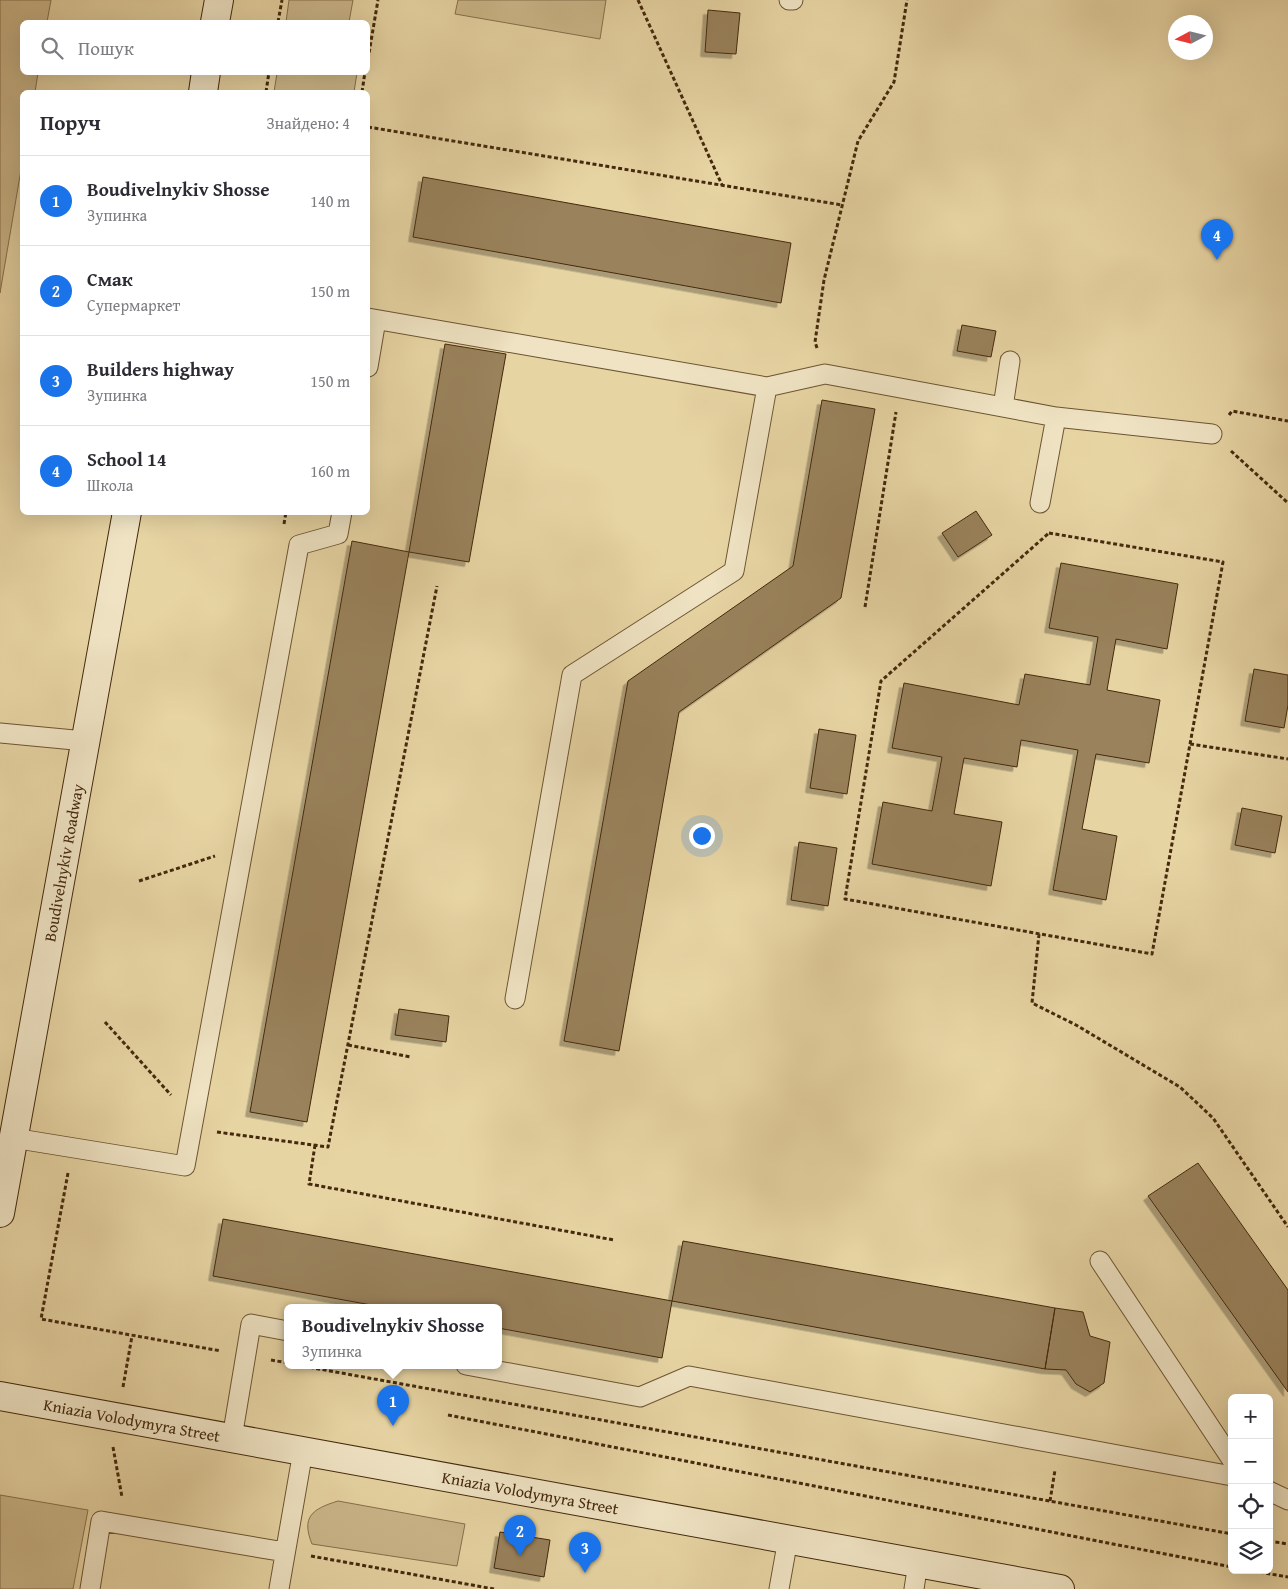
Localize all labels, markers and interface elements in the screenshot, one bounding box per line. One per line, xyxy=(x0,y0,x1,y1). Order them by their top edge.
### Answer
north arrow xyxy=(1168,15,1213,60)
search box xyxy=(20,20,370,75)
icon: search xyxy=(38,34,66,62)
text: Пошук xyxy=(78,34,134,62)
text: Поруч xyxy=(40,107,101,138)
text: Знайдено: 4 xyxy=(267,111,350,135)
text: Boudivelnykiv Shosse xyxy=(87,175,270,203)
text: 1 xyxy=(52,189,60,213)
text: 140 m xyxy=(310,189,350,213)
text: Зупинка xyxy=(87,203,147,227)
pin: 4 xyxy=(1201,219,1233,260)
text: Смак xyxy=(87,265,133,293)
text: 2 xyxy=(52,279,60,303)
text: 150 m xyxy=(310,279,350,303)
text: Супермаркет xyxy=(87,293,180,317)
text: Builders highway xyxy=(87,355,234,383)
text: 3 xyxy=(52,369,60,393)
text: 150 m xyxy=(310,369,350,393)
text: Зупинка xyxy=(87,383,147,407)
text: School 14 xyxy=(87,445,167,473)
text: 4 xyxy=(52,459,60,483)
text: 160 m xyxy=(310,459,350,483)
text: Школа xyxy=(87,473,133,497)
street label: Boudivelnykiv Roadway xyxy=(37,782,90,943)
your location xyxy=(689,823,715,849)
popup xyxy=(284,1304,502,1369)
text: Boudivelnykiv Shosse xyxy=(302,1311,484,1339)
text: Зупинка xyxy=(302,1339,362,1363)
pin: 1 xyxy=(377,1385,409,1426)
street label: Kniazia Volodymyra Street xyxy=(42,1392,222,1448)
map controls xyxy=(1228,1394,1273,1574)
button: + xyxy=(1228,1394,1273,1439)
button: − xyxy=(1228,1439,1273,1484)
street label: Kniazia Volodymyra Street xyxy=(440,1465,621,1520)
button: locate xyxy=(1228,1484,1273,1529)
pin: 2 xyxy=(504,1515,536,1556)
button: layers xyxy=(1228,1529,1273,1574)
pin: 3 xyxy=(569,1532,601,1573)

